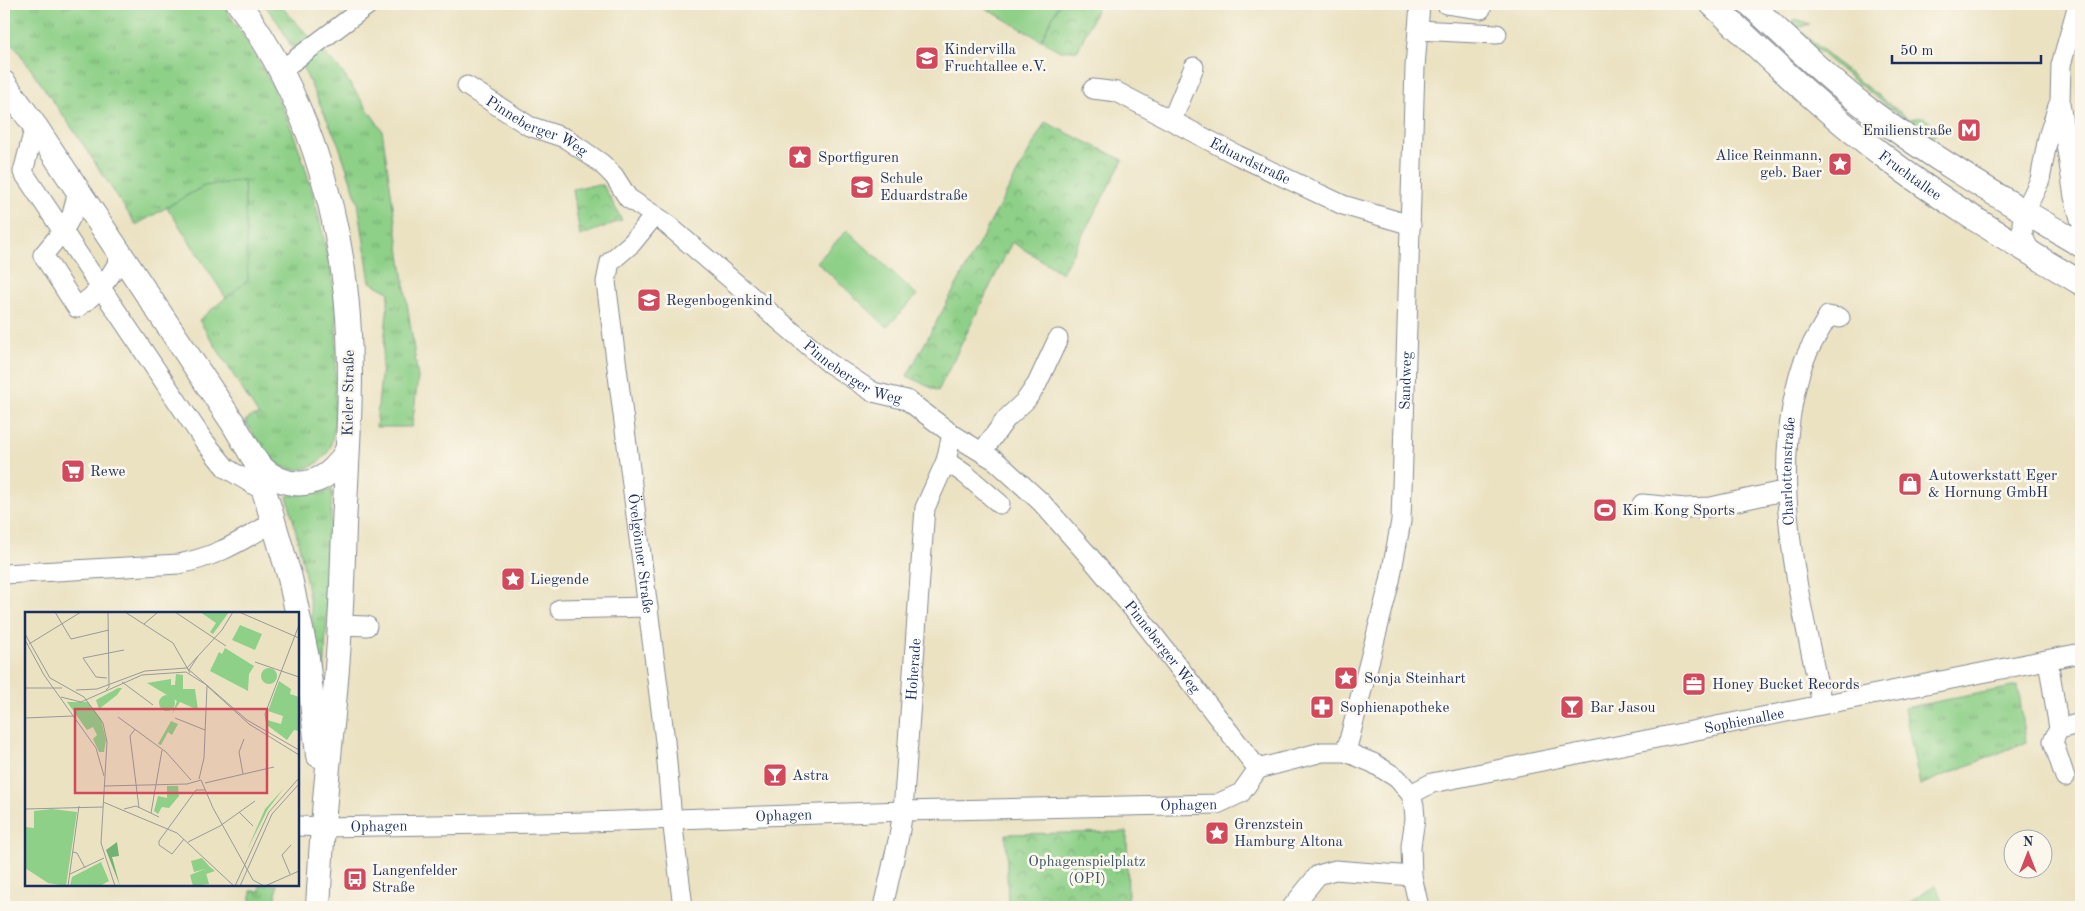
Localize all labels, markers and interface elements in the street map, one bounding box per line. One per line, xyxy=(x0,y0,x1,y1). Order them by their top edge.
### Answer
scale bar xyxy=(1892,32,2041,64)
place label: Kindervilla Fruchtallee e.V. xyxy=(944,43,1046,75)
text: 50 m xyxy=(1900,44,1934,59)
school or university icon: Kindervilla Fruchtallee e.V. xyxy=(914,45,940,71)
street label: Pinneberger Weg xyxy=(483,94,590,160)
metro station icon: Emilienstraße xyxy=(1956,117,1982,143)
place label: Emilienstraße xyxy=(1862,124,1952,139)
street label: Eduardstraße xyxy=(1207,136,1292,188)
place icon: Sportfiguren xyxy=(787,144,813,170)
place label: Alice Reinmann, geb. Baer xyxy=(1715,149,1822,181)
street label: Fruchtallee xyxy=(1875,149,1944,204)
place label: Sportfiguren xyxy=(818,151,899,166)
place icon: Alice Reinmann, geb. Baer xyxy=(1827,151,1853,177)
place label: Schule Eduardstraße xyxy=(880,172,968,204)
school or university icon: Schule Eduardstraße xyxy=(849,174,875,200)
school or university icon: Regenbogenkind xyxy=(636,287,662,313)
place label: Regenbogenkind xyxy=(666,294,773,309)
street label: Pinneberger Weg xyxy=(800,338,903,408)
street label: Kieler Straße xyxy=(341,350,358,436)
street label: Sandweg xyxy=(1398,351,1415,410)
street label: Charlottenstraße xyxy=(1780,416,1799,526)
supermarket icon: Rewe xyxy=(60,458,86,484)
place label: Rewe xyxy=(90,465,126,480)
place label: Autowerkstatt Eger & Hornung GmbH xyxy=(1928,469,2057,501)
shop icon: Autowerkstatt Eger & Hornung GmbH xyxy=(1897,471,1923,497)
street label: Övelgönner Straße xyxy=(624,492,655,615)
sports icon: Kim Kong Sports xyxy=(1592,497,1618,523)
place label: Kim Kong Sports xyxy=(1622,504,1735,519)
place icon: Liegende xyxy=(500,566,526,592)
place label: Liegende xyxy=(530,573,589,588)
street label: Pinneberger Weg xyxy=(1121,599,1202,697)
inset map xyxy=(25,612,299,886)
street label: Hoherade xyxy=(905,638,925,701)
place icon: Sonja Steinhart xyxy=(1333,665,1359,691)
office icon: Honey Bucket Records xyxy=(1681,671,1707,697)
place label: Sonja Steinhart xyxy=(1364,672,1466,687)
place label: Honey Bucket Records xyxy=(1712,678,1860,693)
pharmacy icon: Sophienapotheke xyxy=(1309,694,1335,720)
bar icon: Bar Jasou xyxy=(1559,694,1585,720)
place label: Sophienapotheke xyxy=(1340,701,1449,716)
place label: Bar Jasou xyxy=(1590,701,1656,716)
street label: Sophienallee xyxy=(1703,707,1786,737)
bar icon: Astra xyxy=(762,762,788,788)
place label: Astra xyxy=(792,769,829,784)
street label: Ophagen xyxy=(1160,798,1217,814)
street label: Ophagen xyxy=(755,808,813,825)
place label: Grenzstein Hamburg Altona xyxy=(1234,818,1344,850)
street label: Ophagen xyxy=(350,819,408,836)
place icon: Grenzstein Hamburg Altona xyxy=(1204,820,1230,846)
north arrow xyxy=(2002,828,2052,878)
text: N xyxy=(2023,835,2034,849)
park label: Ophagenspielplatz (OPI) xyxy=(1028,855,1146,887)
place label: Langenfelder Straße xyxy=(372,864,457,896)
bus stop icon: Langenfelder Straße xyxy=(342,866,368,892)

